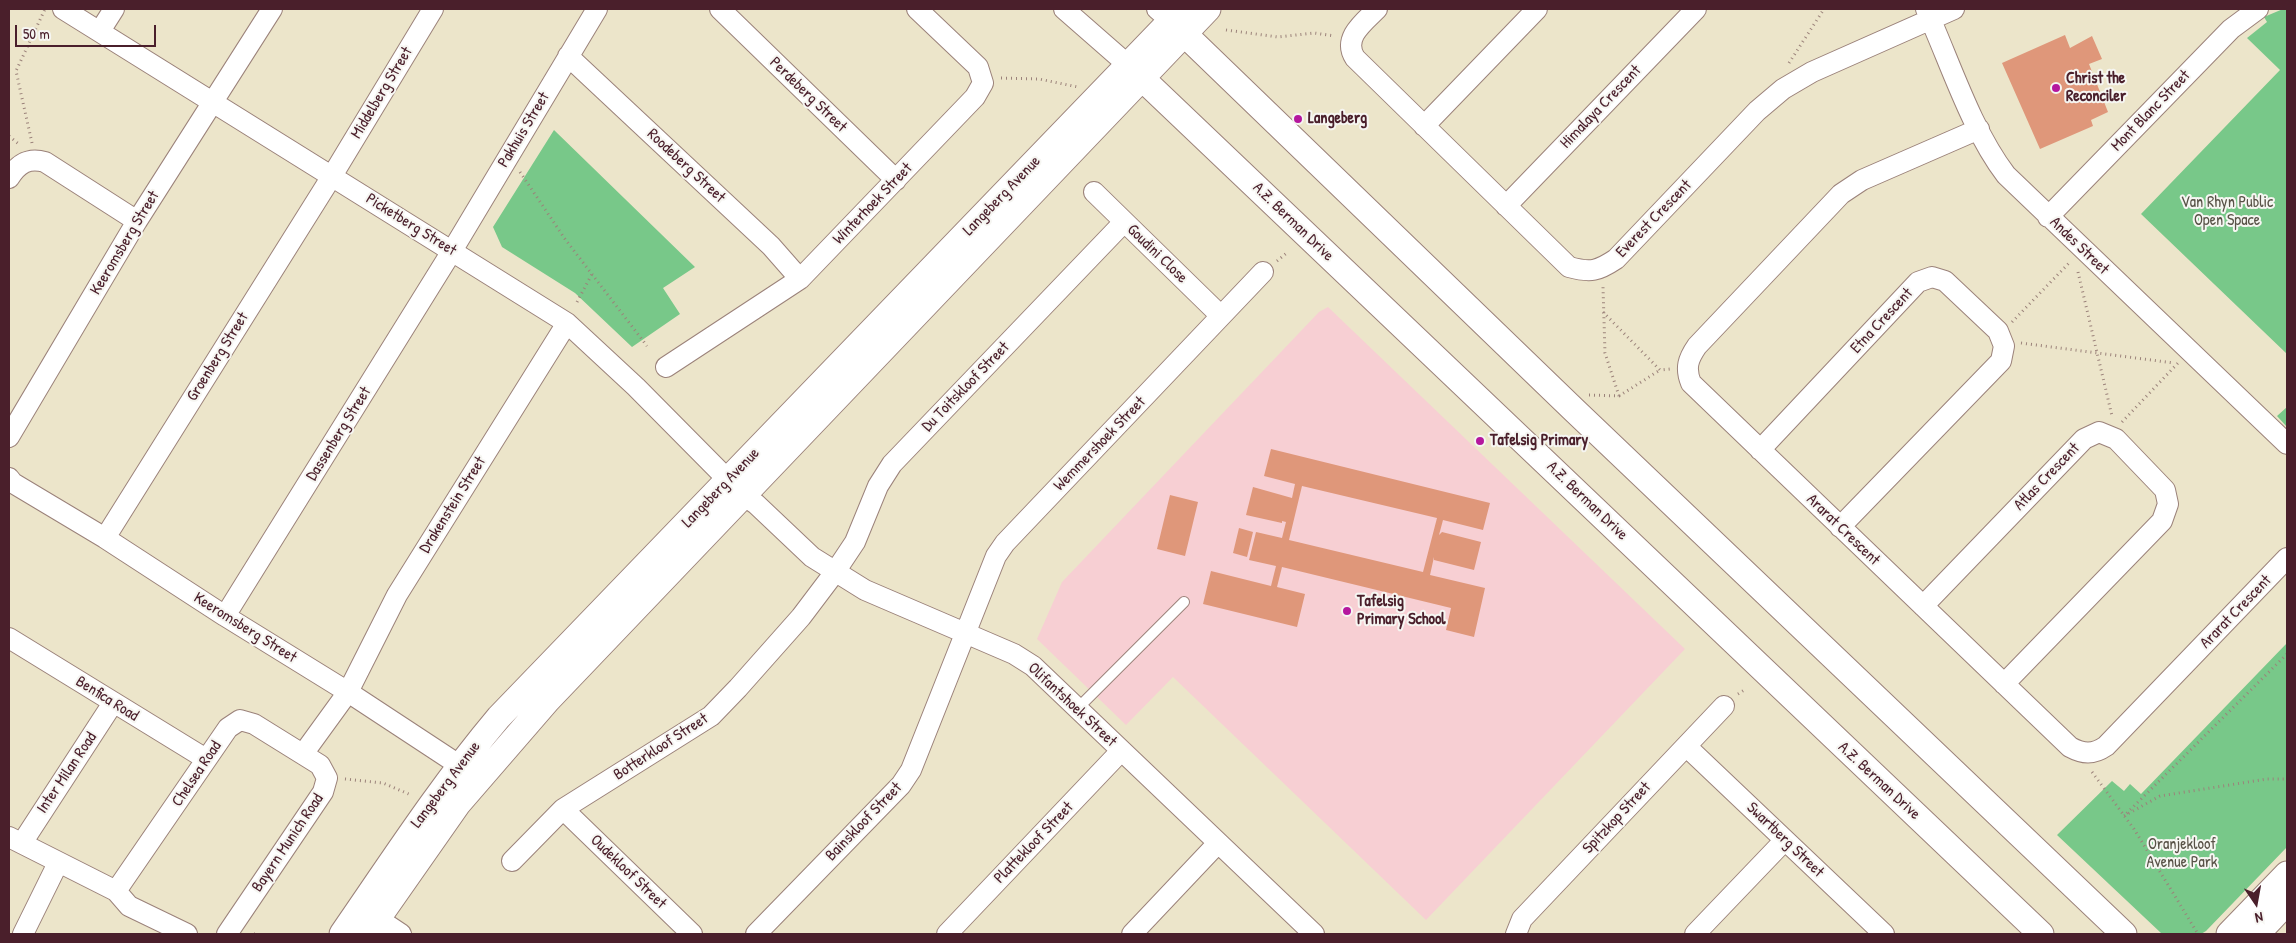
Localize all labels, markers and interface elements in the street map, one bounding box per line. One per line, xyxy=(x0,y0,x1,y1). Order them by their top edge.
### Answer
scale bar xyxy=(18,15,159,47)
text: 50 m xyxy=(23,23,50,44)
street label: Middelberg Street xyxy=(347,44,417,142)
street label: Perdeberg Street xyxy=(765,53,851,137)
street label: Himalaya Crescent xyxy=(1556,61,1646,153)
street label: Mont Blanc Street xyxy=(2107,66,2195,156)
place label: Christ the Reconciler xyxy=(2066,69,2126,107)
marker: Christ the Reconciler xyxy=(2050,82,2062,94)
street label: Pakhuis Street xyxy=(494,89,554,171)
place label: Langeberg xyxy=(1308,109,1367,129)
marker: Langeberg xyxy=(1292,113,1304,125)
street label: Roodeberg Street xyxy=(643,125,729,207)
street label: Langeberg Avenue xyxy=(959,152,1045,240)
street label: Winterhoek Street xyxy=(829,159,917,249)
street label: Everest Crescent xyxy=(1612,176,1696,262)
street label: A.Z. Berman Drive xyxy=(1248,179,1338,265)
street label: Keeromsberg Street xyxy=(86,188,164,298)
street label: Picketberg Street xyxy=(362,190,460,260)
park label: Van Rhyn Public Open Space xyxy=(2181,193,2273,231)
street label: Andes Street xyxy=(2045,213,2113,279)
street label: Goudini Close xyxy=(1123,220,1191,288)
street label: Etna Crescent xyxy=(1847,284,1917,358)
street label: Groenberg Street xyxy=(183,309,253,405)
street label: Du Toitskloof Street xyxy=(918,338,1014,436)
street label: Dassenberg Street xyxy=(303,384,375,484)
street label: Wemmershoek Street xyxy=(1050,393,1150,495)
place label: Tafelsig Primary xyxy=(1490,431,1588,451)
marker: Tafelsig Primary xyxy=(1474,435,1486,447)
street label: Atlas Crescent xyxy=(2010,439,2084,515)
street label: Langeberg Avenue xyxy=(678,444,764,532)
street label: Drakenstein Street xyxy=(416,453,490,557)
street label: A.Z. Berman Drive xyxy=(1542,458,1632,544)
street label: Ararat Crescent xyxy=(1802,490,1884,570)
street label: Ararat Crescent xyxy=(2196,571,2276,653)
street label: Keeromsberg Street xyxy=(190,589,300,667)
place label: Tafelsig Primary School xyxy=(1357,592,1446,630)
marker: Tafelsig Primary School xyxy=(1341,605,1353,617)
street label: Olifantshoek Street xyxy=(1023,659,1121,751)
street label: Benfica Road xyxy=(72,672,142,726)
street label: Botterkloof Street xyxy=(610,709,712,785)
street label: Inter Milan Road xyxy=(33,729,101,817)
street label: Chelsea Road xyxy=(168,738,226,810)
street label: Langeberg Avenue xyxy=(407,738,485,832)
street label: A.Z. Berman Drive xyxy=(1834,738,1924,824)
street label: Spitzkop Street xyxy=(1579,778,1655,858)
street label: Bainskloof Street xyxy=(822,779,906,865)
street label: Bayern Munich Road xyxy=(248,790,328,896)
street label: Plattekloof Street xyxy=(990,798,1078,888)
street label: Swartberg Street xyxy=(1742,798,1828,882)
street label: Oudekloof Street xyxy=(586,831,670,913)
park label: Oranjekloof Avenue Park xyxy=(2146,835,2218,873)
north arrow xyxy=(2231,878,2281,928)
text: N xyxy=(2254,908,2265,928)

